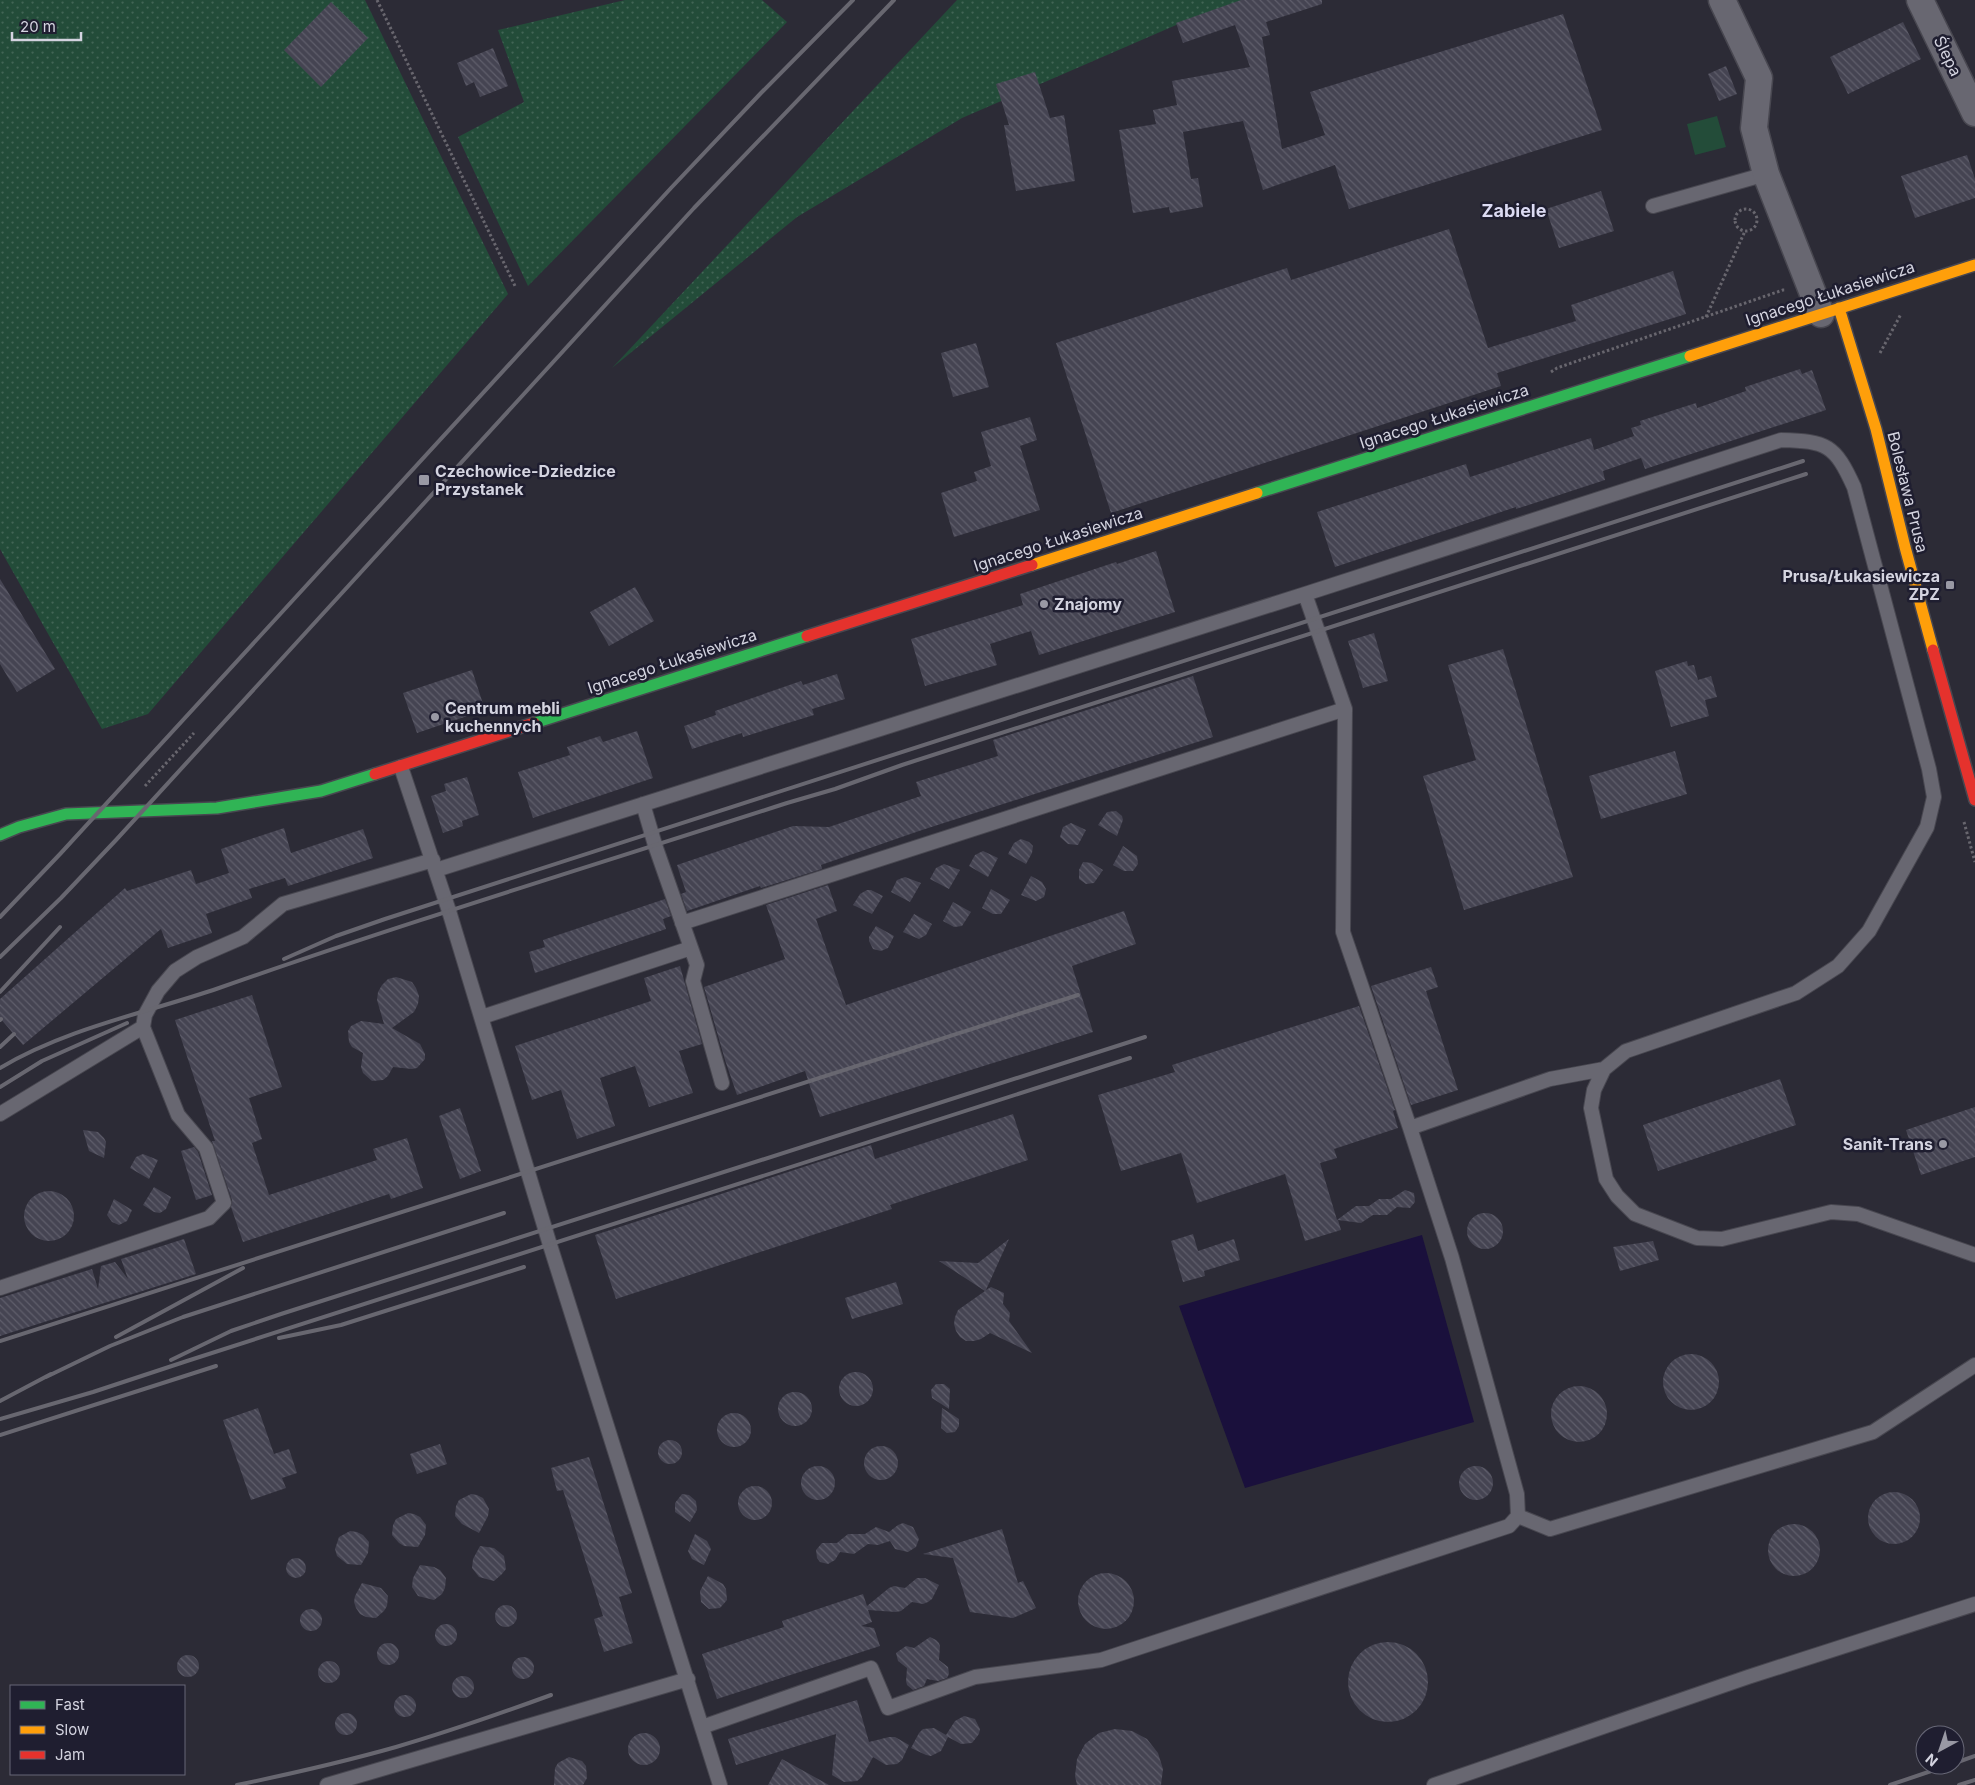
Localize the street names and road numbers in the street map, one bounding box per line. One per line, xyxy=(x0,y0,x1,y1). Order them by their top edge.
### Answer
street label: Ślepa xyxy=(1930,33,1966,79)
street label: Ignacego Łukasiewicza xyxy=(1743,256,1917,330)
street label: Ignacego Łukasiewicza xyxy=(1357,379,1531,453)
street label: Bolesława Prusa xyxy=(1883,429,1933,555)
street label: Ignacego Łukasiewicza xyxy=(971,502,1145,576)
street label: Ignacego Łukasiewicza xyxy=(585,624,759,698)

